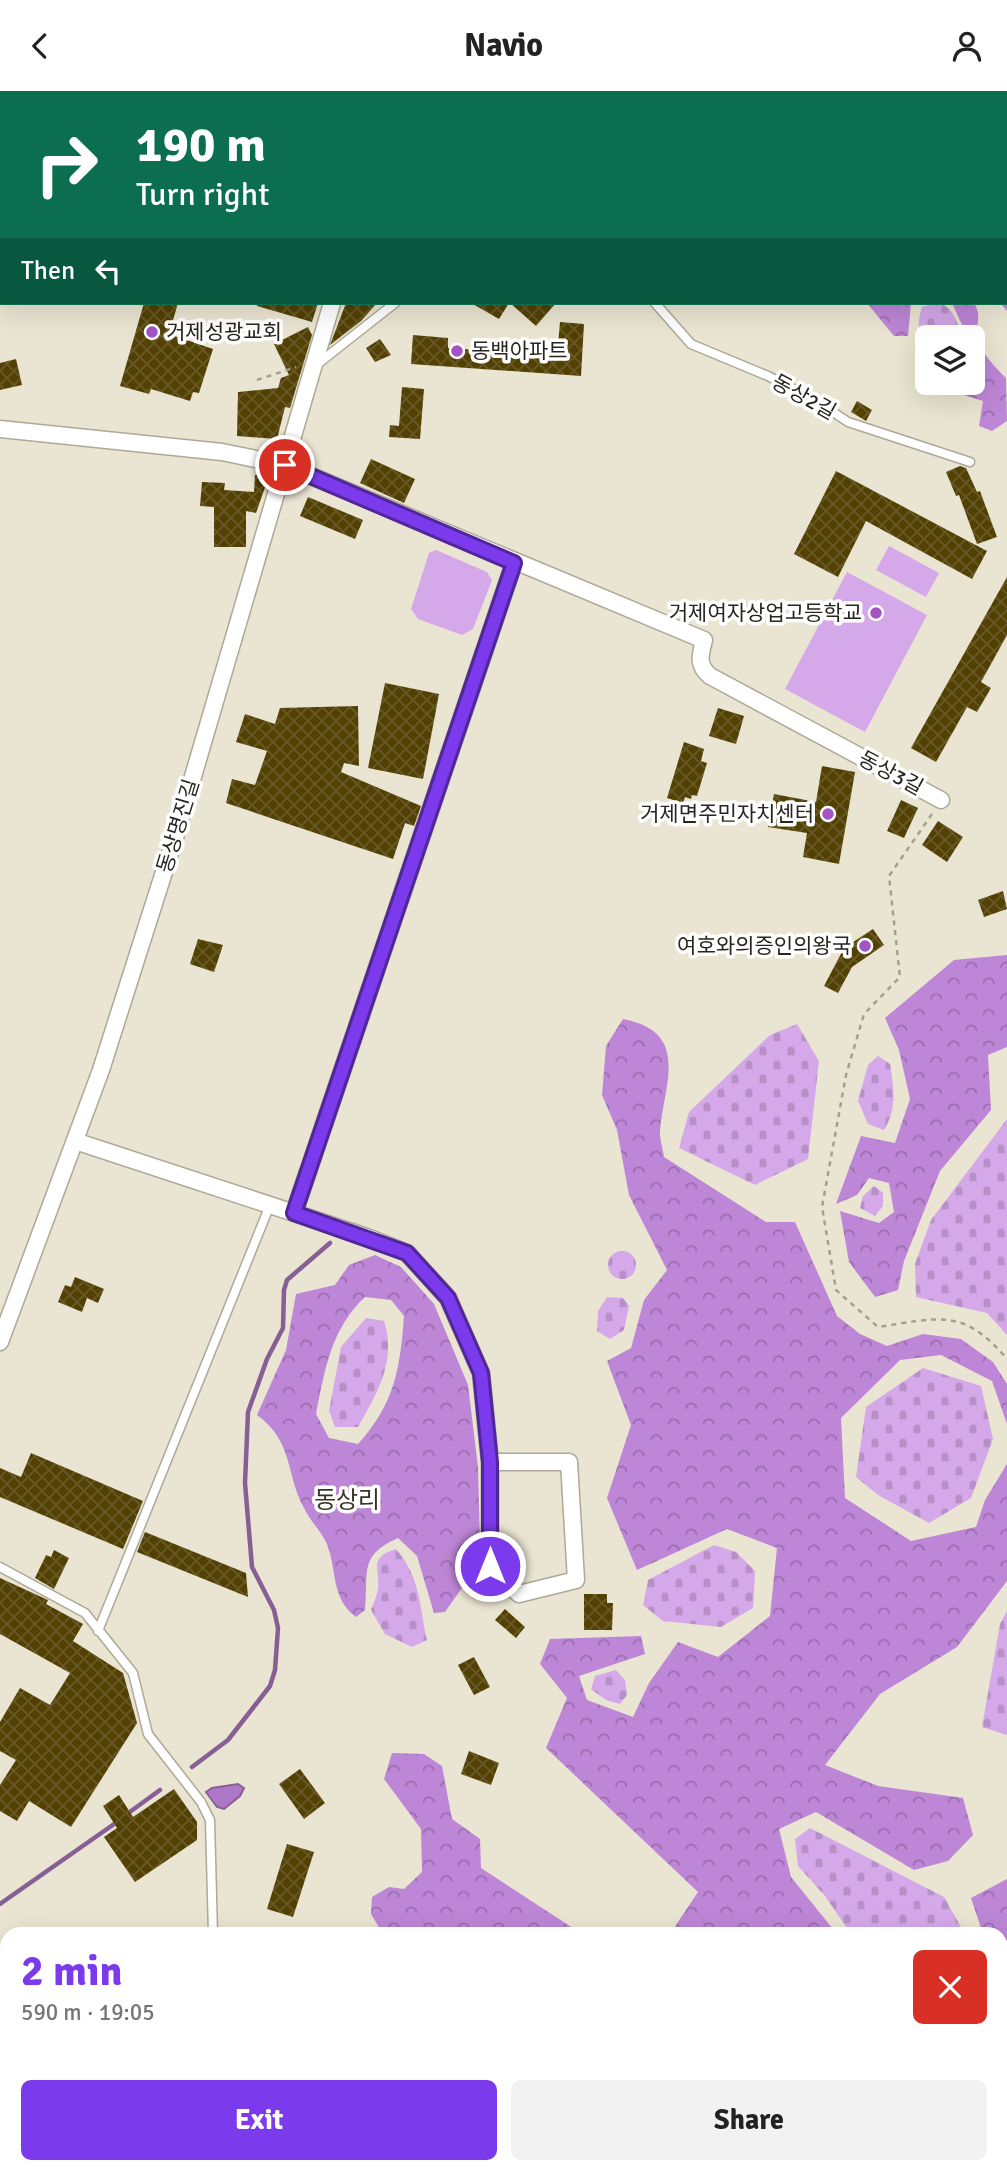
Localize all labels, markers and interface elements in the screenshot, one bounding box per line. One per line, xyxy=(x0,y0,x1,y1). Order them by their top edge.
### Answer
text: Navio xyxy=(464,26,543,65)
icon: back xyxy=(21,27,59,65)
icon: person xyxy=(948,27,986,65)
text: 190 m xyxy=(136,115,266,175)
icon: right xyxy=(21,119,112,210)
text: Turn right xyxy=(136,175,269,214)
icon: left xyxy=(89,252,127,290)
text: Then xyxy=(21,255,75,287)
place label: 거제성광교회 xyxy=(166,319,282,345)
marker: 거제성광교회 xyxy=(144,324,160,340)
map controls xyxy=(915,325,985,395)
button: layers xyxy=(915,325,985,395)
place label: 동백아파트 xyxy=(471,338,568,364)
marker: 동백아파트 xyxy=(449,343,465,359)
street label: 동상2길 xyxy=(767,369,841,425)
pin xyxy=(255,435,315,495)
icon: arrive xyxy=(266,446,304,484)
place label: 거제여자상업고등학교 xyxy=(669,600,862,626)
marker: 거제여자상업고등학교 xyxy=(868,605,884,621)
street label: 동상3길 xyxy=(854,745,928,801)
street label: 동상명진길 xyxy=(151,776,205,876)
place label: 거제면주민자치센터 xyxy=(640,801,814,827)
marker: 거제면주민자치센터 xyxy=(820,806,836,822)
place label: 여호와의증인의왕국 xyxy=(677,933,851,959)
marker: 여호와의증인의왕국 xyxy=(857,938,873,954)
district label: 동상리 xyxy=(314,1485,380,1515)
position arrow xyxy=(453,1529,527,1603)
text: 2 min xyxy=(21,1946,122,1997)
button: close xyxy=(913,1950,987,2024)
text: 590 m · 19:05 xyxy=(21,1998,155,2027)
button: Exit xyxy=(21,2080,497,2160)
button: Share xyxy=(511,2080,987,2160)

